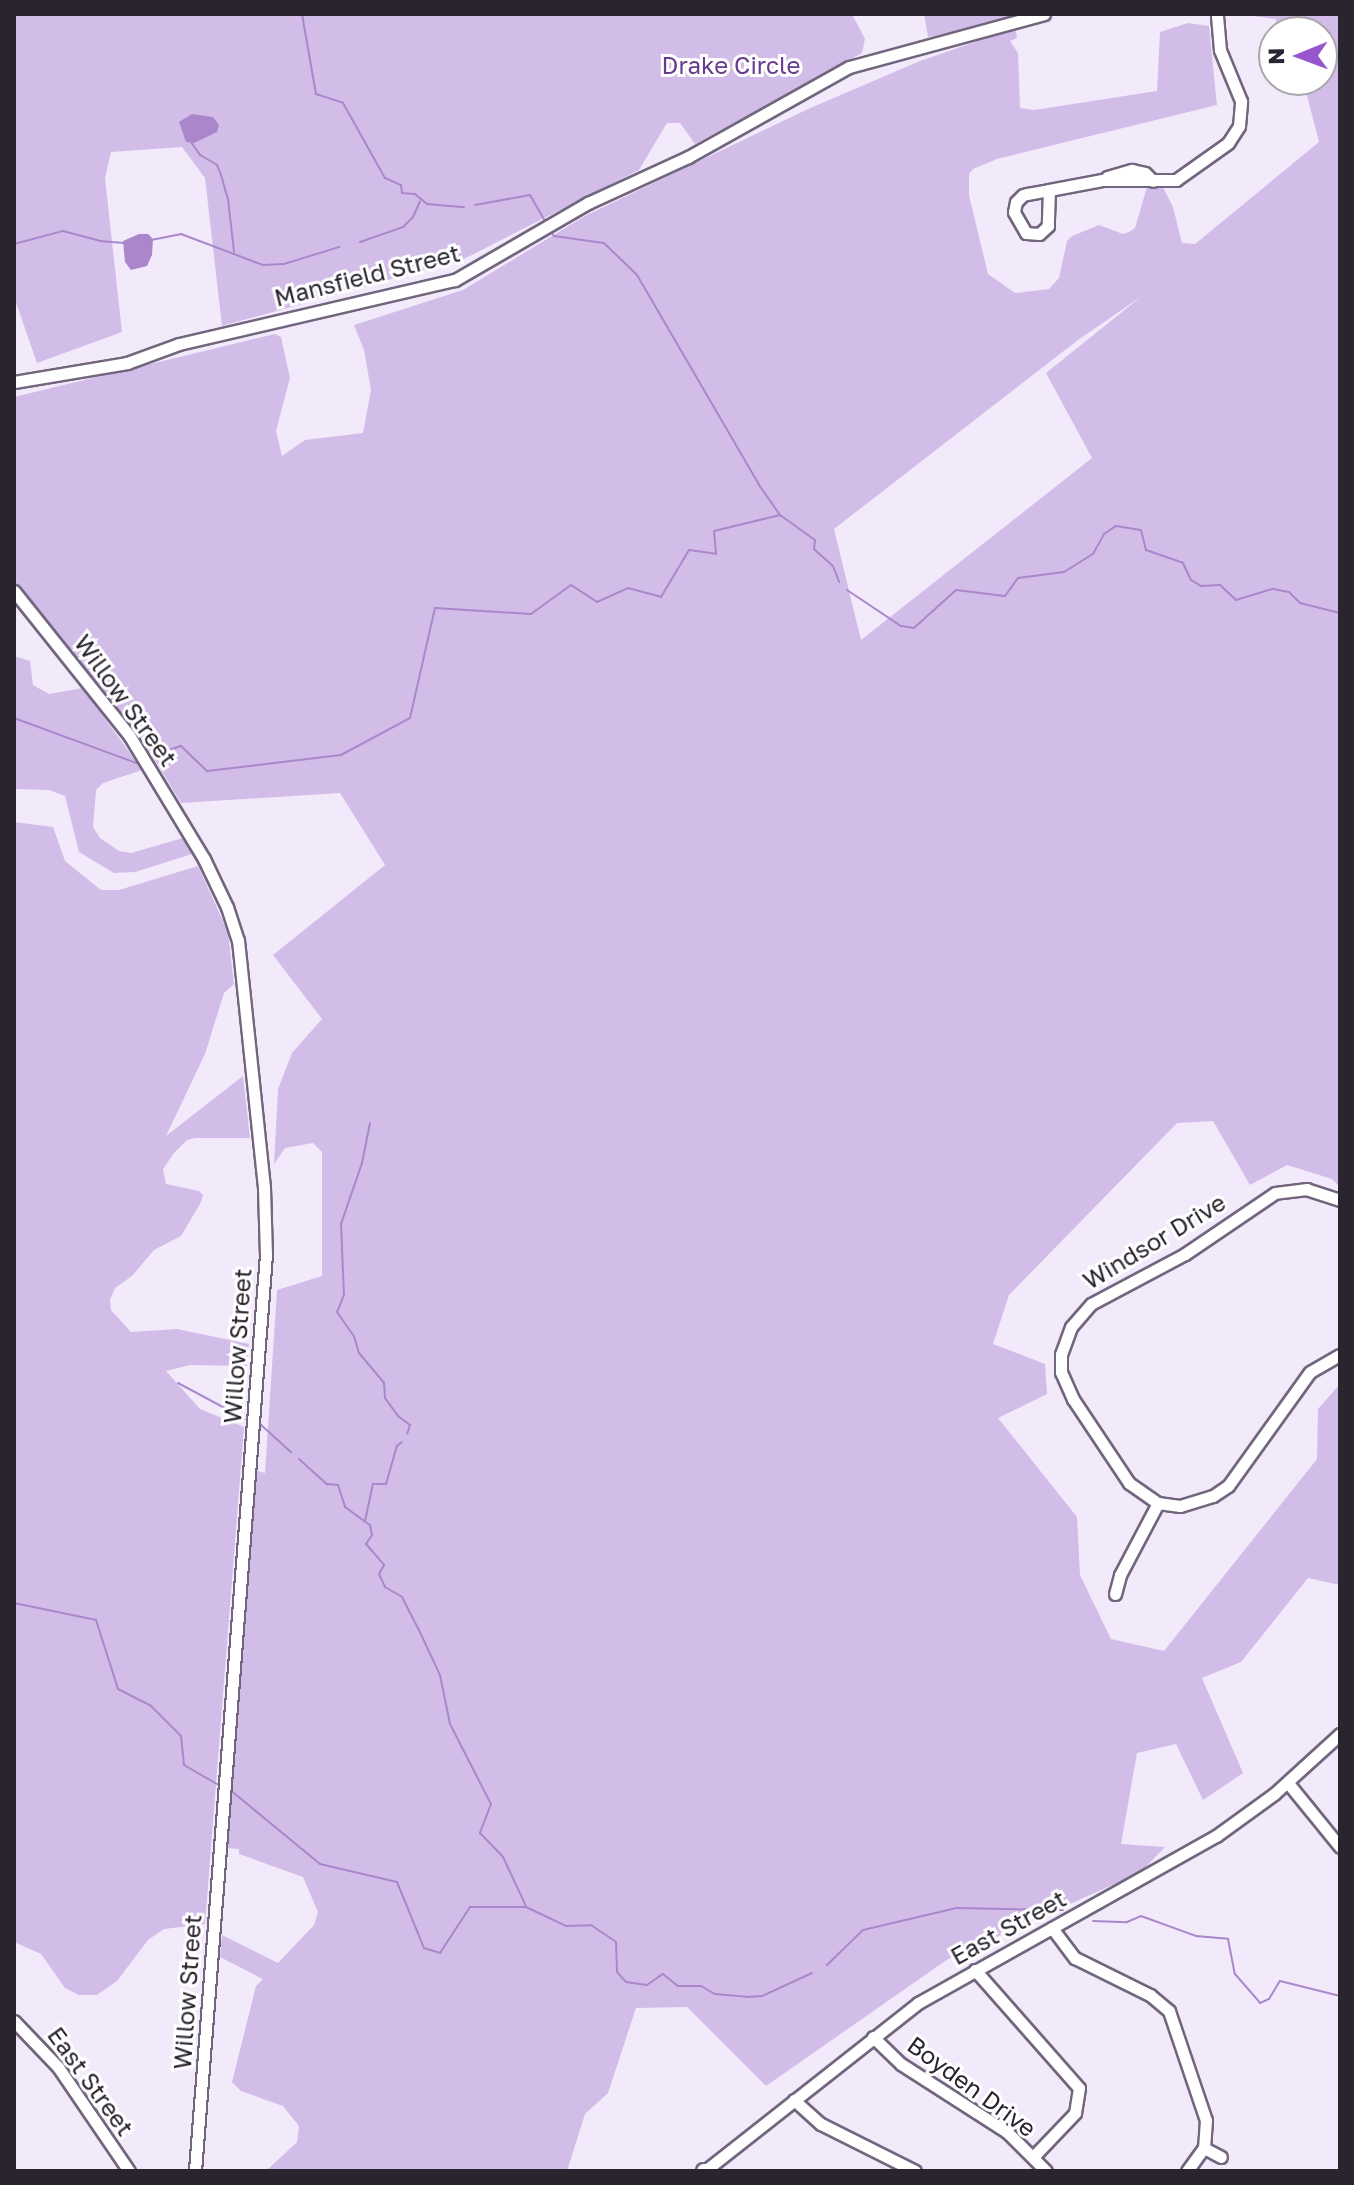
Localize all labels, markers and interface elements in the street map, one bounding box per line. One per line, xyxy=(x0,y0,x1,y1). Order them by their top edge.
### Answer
north arrow xyxy=(1258,16,1338,96)
text: N xyxy=(1262,48,1289,65)
park label: Drake Circle xyxy=(662,51,800,79)
street label: Mansfield Street xyxy=(271,238,463,312)
street label: Willow Street xyxy=(69,629,183,771)
street label: Windsor Drive xyxy=(1078,1187,1230,1295)
street label: Willow Street xyxy=(217,1268,257,1424)
street label: East Street xyxy=(945,1884,1071,1970)
street label: Willow Street xyxy=(167,1914,207,2070)
street label: East Street xyxy=(42,2021,140,2141)
street label: Boyden Drive xyxy=(902,2030,1042,2142)

